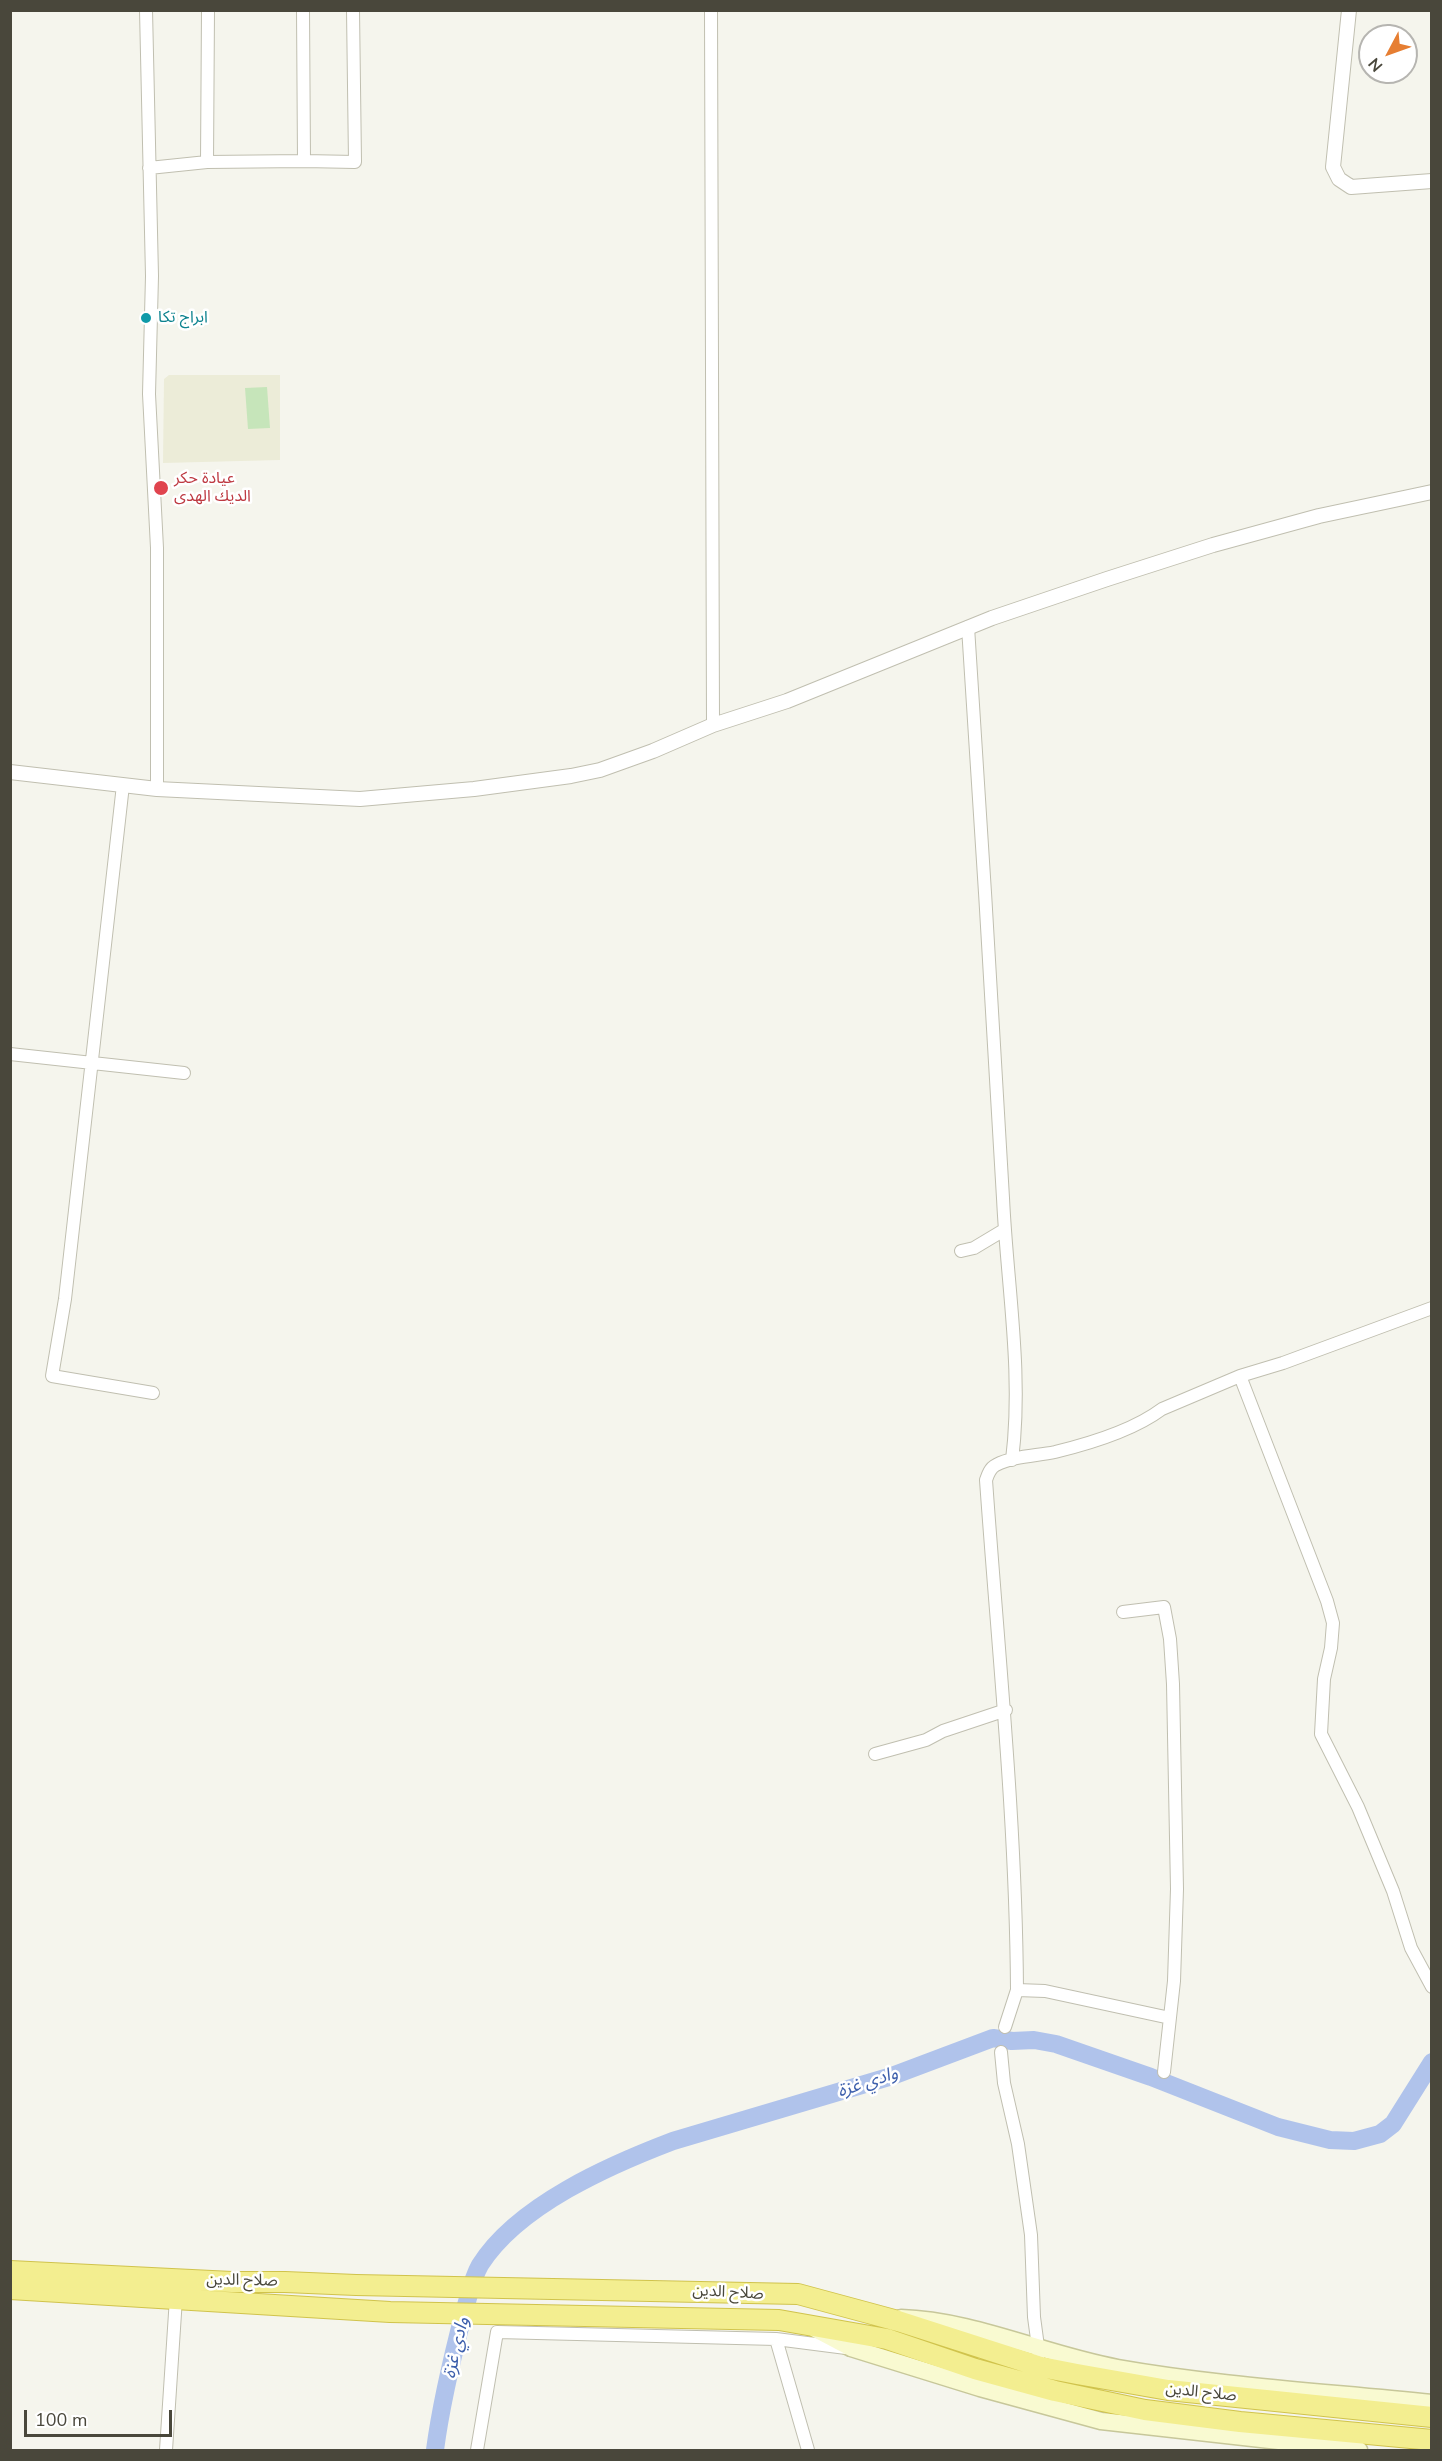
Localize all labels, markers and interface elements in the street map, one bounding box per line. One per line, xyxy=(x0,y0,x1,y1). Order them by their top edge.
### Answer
north arrow xyxy=(1358,24,1418,84)
text: N xyxy=(1364,53,1388,76)
place label: ابراج تكا xyxy=(158,308,208,328)
marker: ابراج تكا xyxy=(139,311,153,325)
place label: عيادة حكر الديك الهدى xyxy=(174,469,251,507)
marker: عيادة حكر الديك الهدى xyxy=(152,479,170,497)
water label: وادي غزة xyxy=(835,2063,901,2103)
street label: صلاح الدين xyxy=(206,2271,278,2291)
street label: صلاح الدين xyxy=(692,2282,764,2304)
water label: وادي غزة xyxy=(440,2315,474,2381)
street label: صلاح الدين xyxy=(1165,2380,1237,2406)
scale bar xyxy=(27,2398,176,2436)
text: 100 m xyxy=(35,2408,87,2432)

